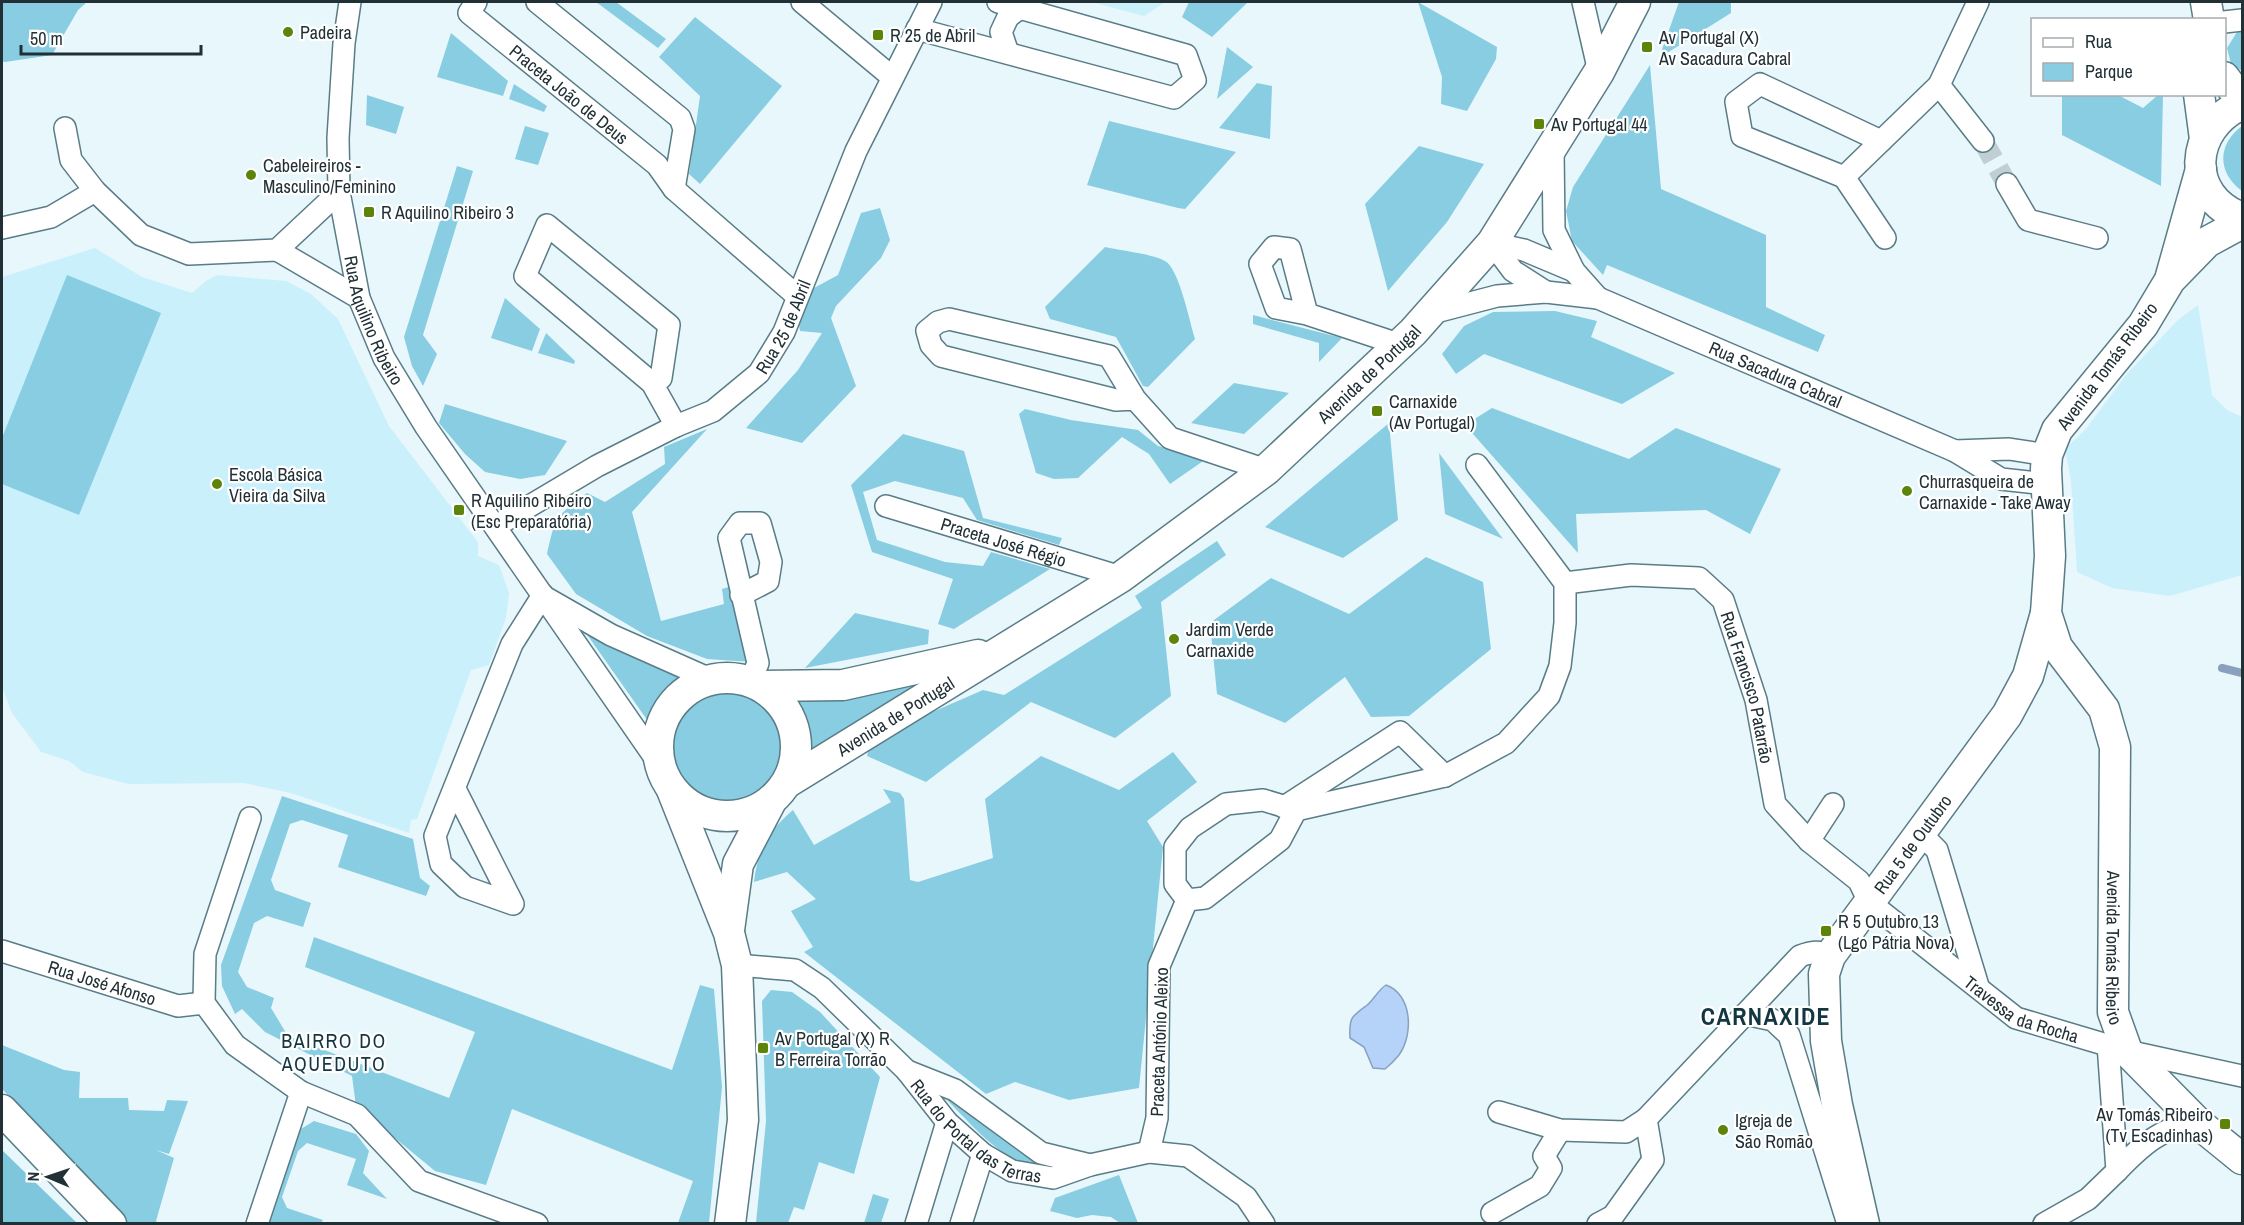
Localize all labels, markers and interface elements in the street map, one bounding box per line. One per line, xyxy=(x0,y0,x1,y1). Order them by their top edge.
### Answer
scale bar xyxy=(21,18,201,56)
legend xyxy=(2031,18,2226,96)
place label: Padeira xyxy=(300,20,352,45)
place label: R 25 de Abril xyxy=(890,23,975,48)
marker: Padeira xyxy=(281,25,295,39)
place label: Av Portugal (X) Av Sacadura Cabral xyxy=(1658,25,1791,71)
text: 50 m xyxy=(30,26,63,51)
marker: R 25 de Abril xyxy=(871,28,885,42)
text: Rua xyxy=(2085,29,2112,54)
street label: Praceta João de Deus xyxy=(505,38,634,150)
marker: Av Portugal (X) Av Sacadura Cabral xyxy=(1640,40,1654,54)
text: Parque xyxy=(2085,59,2133,84)
place label: Av Portugal 44 xyxy=(1550,112,1648,137)
marker: Av Portugal 44 xyxy=(1532,117,1546,131)
place label: Cabeleireiros - Masculino/Feminino xyxy=(263,153,396,199)
marker: Cabeleireiros - Masculino/Feminino xyxy=(244,168,258,182)
place label: R Aquilino Ribeiro 3 xyxy=(381,200,514,225)
marker: R Aquilino Ribeiro 3 xyxy=(362,205,376,219)
street label: Rua Aquilino Ribeiro xyxy=(339,253,410,389)
street label: Rua 25 de Abril xyxy=(749,276,816,378)
street label: Avenida Tomás Ribeiro xyxy=(2050,297,2163,436)
street label: Avenida de Portugal xyxy=(1311,319,1426,429)
street label: Rua Sacadura Cabral xyxy=(1705,335,1846,414)
place label: Carnaxide (Av Portugal) xyxy=(1389,389,1475,435)
marker: Carnaxide (Av Portugal) xyxy=(1370,404,1384,418)
place label: Escola Básica Vieira da Silva xyxy=(229,462,326,508)
place label: Churrasqueira de Carnaxide - Take Away xyxy=(1919,469,2071,515)
marker: Escola Básica Vieira da Silva xyxy=(210,477,224,491)
marker: Churrasqueira de Carnaxide - Take Away xyxy=(1900,484,1914,498)
place label: R Aquilino Ribeiro (Esc Preparatória) xyxy=(471,488,592,534)
marker: R Aquilino Ribeiro (Esc Preparatória) xyxy=(452,503,466,517)
street label: Praceta José Régio xyxy=(938,511,1069,572)
street label: Rua Francisco Patarrão xyxy=(1715,608,1780,765)
place label: Jardim Verde Carnaxide xyxy=(1186,617,1274,663)
marker: Jardim Verde Carnaxide xyxy=(1167,632,1181,646)
street label: Avenida de Portugal xyxy=(831,670,959,762)
street label: Rua 5 de Outubro xyxy=(1867,789,1957,899)
street label: Avenida Tomás Ribeiro xyxy=(2101,870,2129,1028)
place label: R 5 Outubro 13 (Lgo Pátria Nova) xyxy=(1838,909,1955,955)
marker: R 5 Outubro 13 (Lgo Pátria Nova) xyxy=(1819,924,1833,938)
street label: Rua José Afonso xyxy=(45,954,159,1011)
street label: Praceta António Aleixo xyxy=(1144,967,1174,1117)
street label: Travessa da Rocha xyxy=(1959,969,2082,1048)
district label: CARNAXIDE xyxy=(1701,1000,1831,1032)
place label: Av Portugal (X) R B Ferreira Torrão xyxy=(774,1026,890,1072)
district label: BAIRRO DO AQUEDUTO xyxy=(281,1027,387,1077)
marker: Av Portugal (X) R B Ferreira Torrão xyxy=(756,1041,770,1055)
street label: Rua do Portal das Terras xyxy=(905,1073,1043,1188)
place label: Av Tomás Ribeiro (Tv Escadinhas) xyxy=(2095,1102,2213,1148)
place label: Igreja de São Romão xyxy=(1735,1108,1813,1154)
marker: Av Tomás Ribeiro (Tv Escadinhas) xyxy=(2218,1117,2232,1131)
marker: Igreja de São Romão xyxy=(1716,1123,1730,1137)
north arrow xyxy=(18,1147,78,1207)
text: N xyxy=(22,1171,44,1182)

